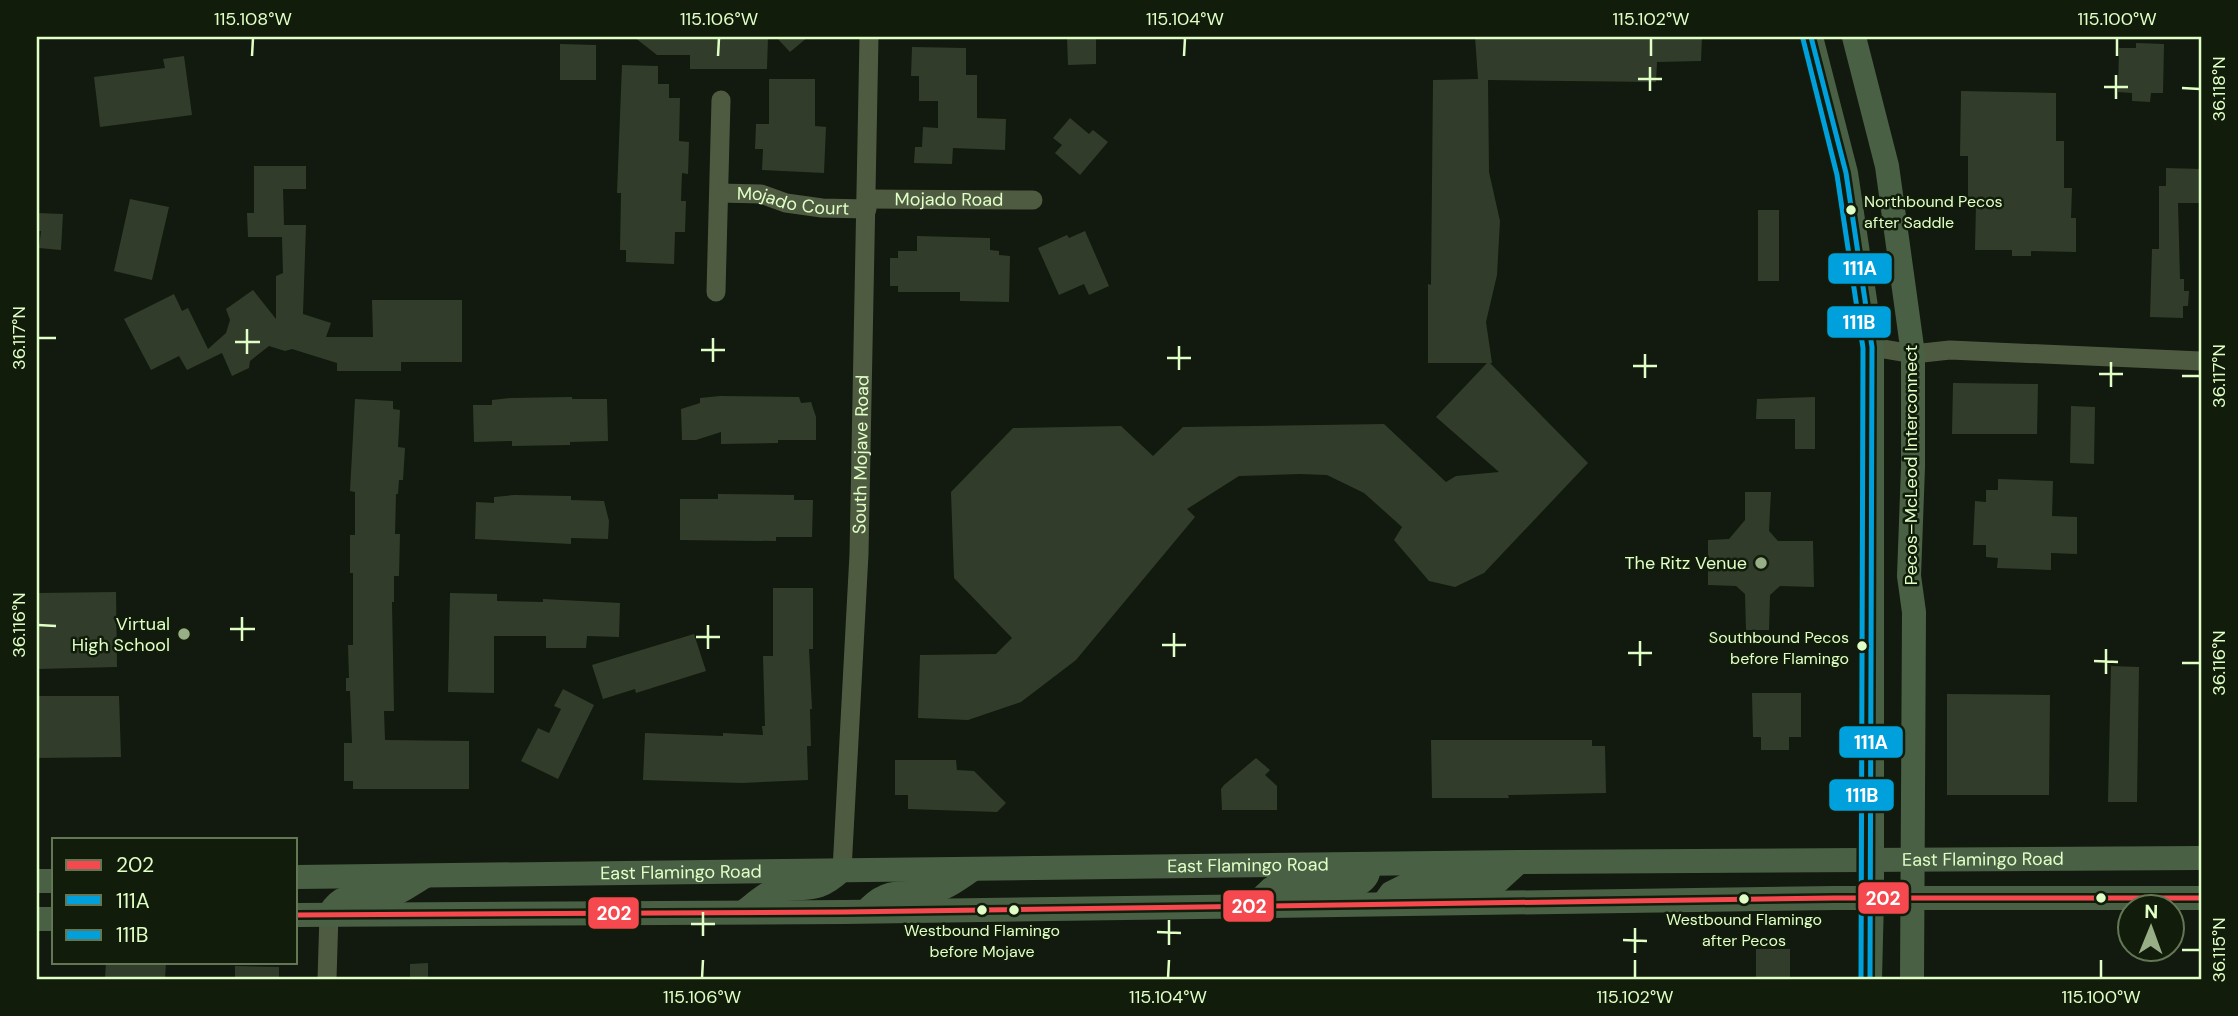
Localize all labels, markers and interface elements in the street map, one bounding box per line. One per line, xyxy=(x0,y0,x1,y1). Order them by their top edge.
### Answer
text: 115.108°W xyxy=(214,7,292,31)
text: 115.106°W xyxy=(680,7,758,31)
text: 115.104°W xyxy=(1146,7,1224,31)
text: 115.102°W xyxy=(1612,7,1690,31)
text: 115.100°W xyxy=(2077,7,2157,31)
text: 36.118°N xyxy=(2207,56,2231,122)
street label: Mojado Court xyxy=(736,181,850,221)
street label: Mojado Road xyxy=(895,187,1003,212)
place label: Northbound Pecos after Saddle xyxy=(1864,191,2003,233)
marker: Northbound Pecos after Saddle xyxy=(1844,203,1858,217)
line badge: 111A xyxy=(1827,252,1893,285)
text: 111A xyxy=(1843,256,1878,281)
line badge: 111B xyxy=(1826,305,1892,339)
text: 36.117°N xyxy=(7,306,31,370)
text: 111B xyxy=(1843,310,1875,335)
text: 36.117°N xyxy=(2207,344,2231,408)
street label: Pecos–McLeod Interconnect xyxy=(1899,345,1923,585)
street label: South Mojave Road xyxy=(847,375,874,534)
place label: The Ritz Venue xyxy=(1624,551,1747,575)
marker: The Ritz Venue xyxy=(1753,555,1769,571)
text: 36.116°N xyxy=(7,592,31,658)
place label: Virtual High School xyxy=(72,612,170,657)
marker: Virtual High School xyxy=(176,626,192,642)
place label: Southbound Pecos before Flamingo xyxy=(1709,627,1849,669)
text: 36.116°N xyxy=(2207,630,2231,696)
marker: Southbound Pecos before Flamingo xyxy=(1855,639,1869,653)
line badge: 111A xyxy=(1838,725,1904,759)
text: 111A xyxy=(1854,730,1889,755)
line badge: 111B xyxy=(1828,778,1895,812)
text: 111B xyxy=(1846,783,1878,808)
legend xyxy=(52,838,298,964)
street label: East Flamingo Road xyxy=(1902,847,2064,872)
text: 202 xyxy=(116,851,154,879)
street label: East Flamingo Road xyxy=(1167,852,1329,878)
street label: East Flamingo Road xyxy=(600,859,762,885)
line badge: 202 xyxy=(1857,881,1910,915)
text: 202 xyxy=(1865,886,1901,911)
text: 111A xyxy=(116,887,150,915)
line badge: 202 xyxy=(1222,889,1275,923)
unlabelled marker xyxy=(2094,891,2108,905)
marker: Westbound Flamingo after Pecos xyxy=(1737,892,1751,906)
text: 202 xyxy=(1231,894,1267,919)
north arrow xyxy=(2116,894,2186,964)
line badge: 202 xyxy=(587,896,640,930)
text: N xyxy=(2144,899,2158,924)
text: 202 xyxy=(596,901,632,926)
marker: Westbound Flamingo before Mojave xyxy=(975,903,989,917)
unlabelled marker xyxy=(1007,903,1021,917)
place label: Westbound Flamingo after Pecos xyxy=(1666,909,1822,951)
text: 36.115°N xyxy=(2207,917,2231,983)
place label: Westbound Flamingo before Mojave xyxy=(904,920,1060,962)
text: 111B xyxy=(116,921,148,949)
text: 115.106°W xyxy=(663,985,741,1009)
text: 115.104°W xyxy=(1129,985,1207,1009)
text: 115.102°W xyxy=(1596,985,1674,1009)
text: 115.100°W xyxy=(2061,985,2141,1009)

